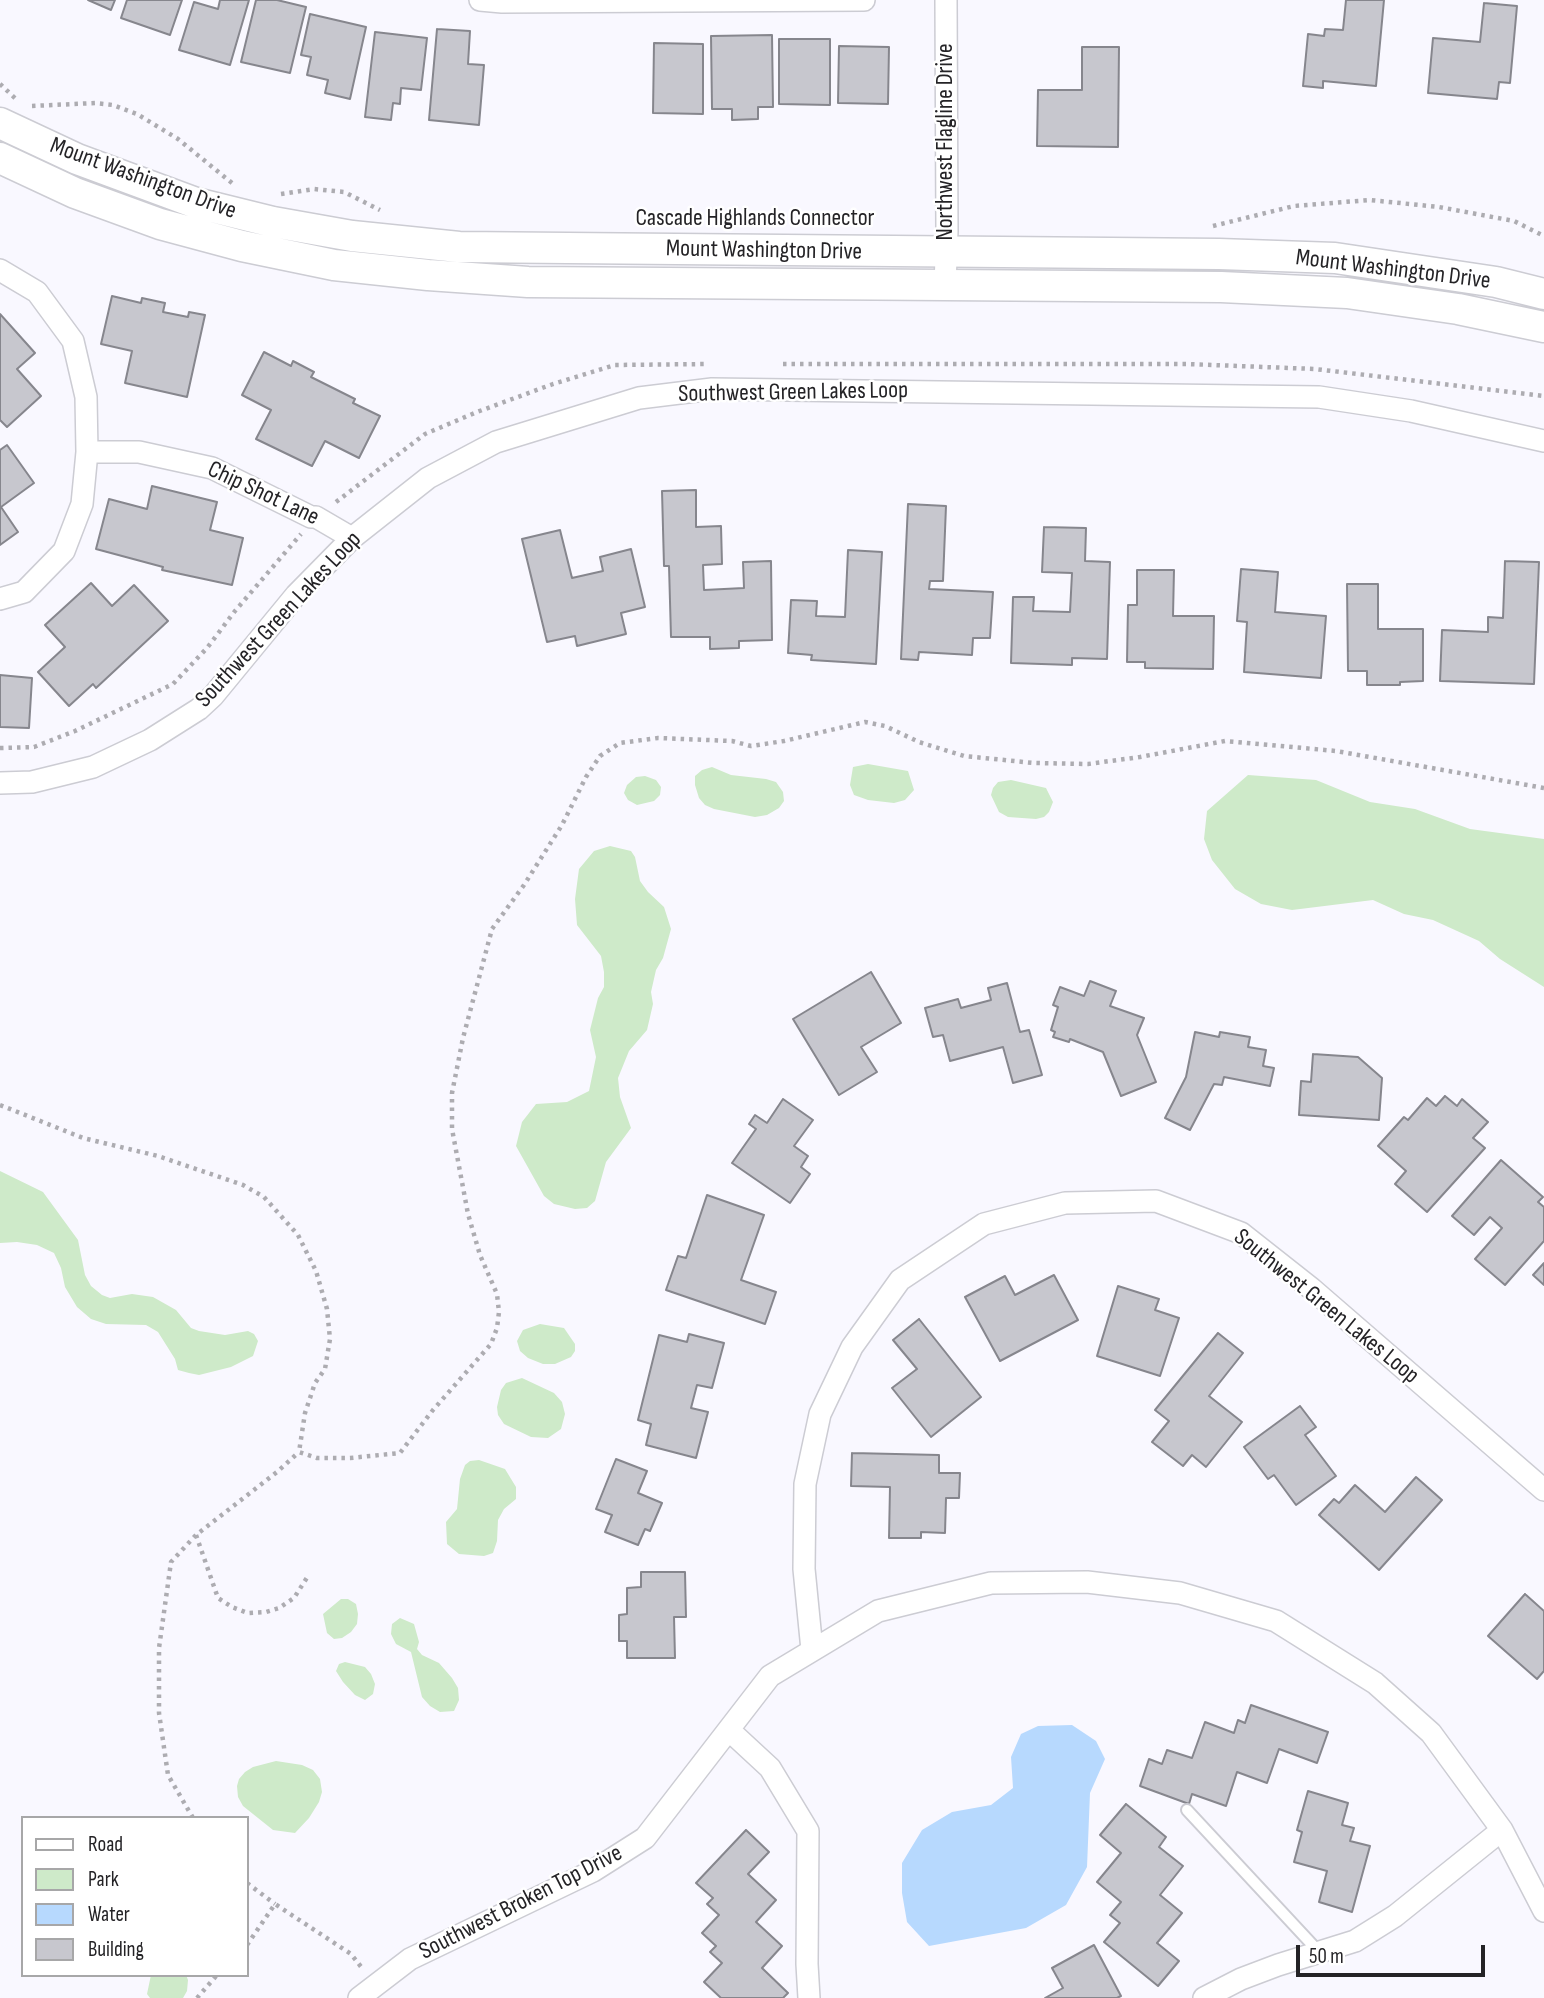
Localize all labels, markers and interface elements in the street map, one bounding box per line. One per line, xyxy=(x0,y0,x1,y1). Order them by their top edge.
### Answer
street label: Northwest Flagline Drive xyxy=(932,43,960,241)
street label: Mount Washington Drive xyxy=(46,132,240,226)
street label: Cascade Highlands Connector xyxy=(635,205,875,233)
street label: Mount Washington Drive xyxy=(666,235,862,267)
street label: Mount Washington Drive xyxy=(1294,244,1492,296)
street label: Southwest Green Lakes Loop xyxy=(678,377,908,409)
street label: Chip Shot Lane xyxy=(203,456,323,532)
street label: Southwest Green Lakes Loop xyxy=(190,526,368,714)
street label: Southwest Green Lakes Loop xyxy=(1228,1223,1424,1391)
legend xyxy=(21,1816,248,1977)
text: Road xyxy=(88,1832,123,1857)
street label: Southwest Broken Top Drive xyxy=(415,1839,627,1967)
text: Park xyxy=(88,1867,119,1892)
text: Water xyxy=(88,1902,130,1927)
scale bar xyxy=(1299,1932,1488,1976)
text: Building xyxy=(88,1937,144,1962)
text: 50 m xyxy=(1309,1944,1344,1969)

